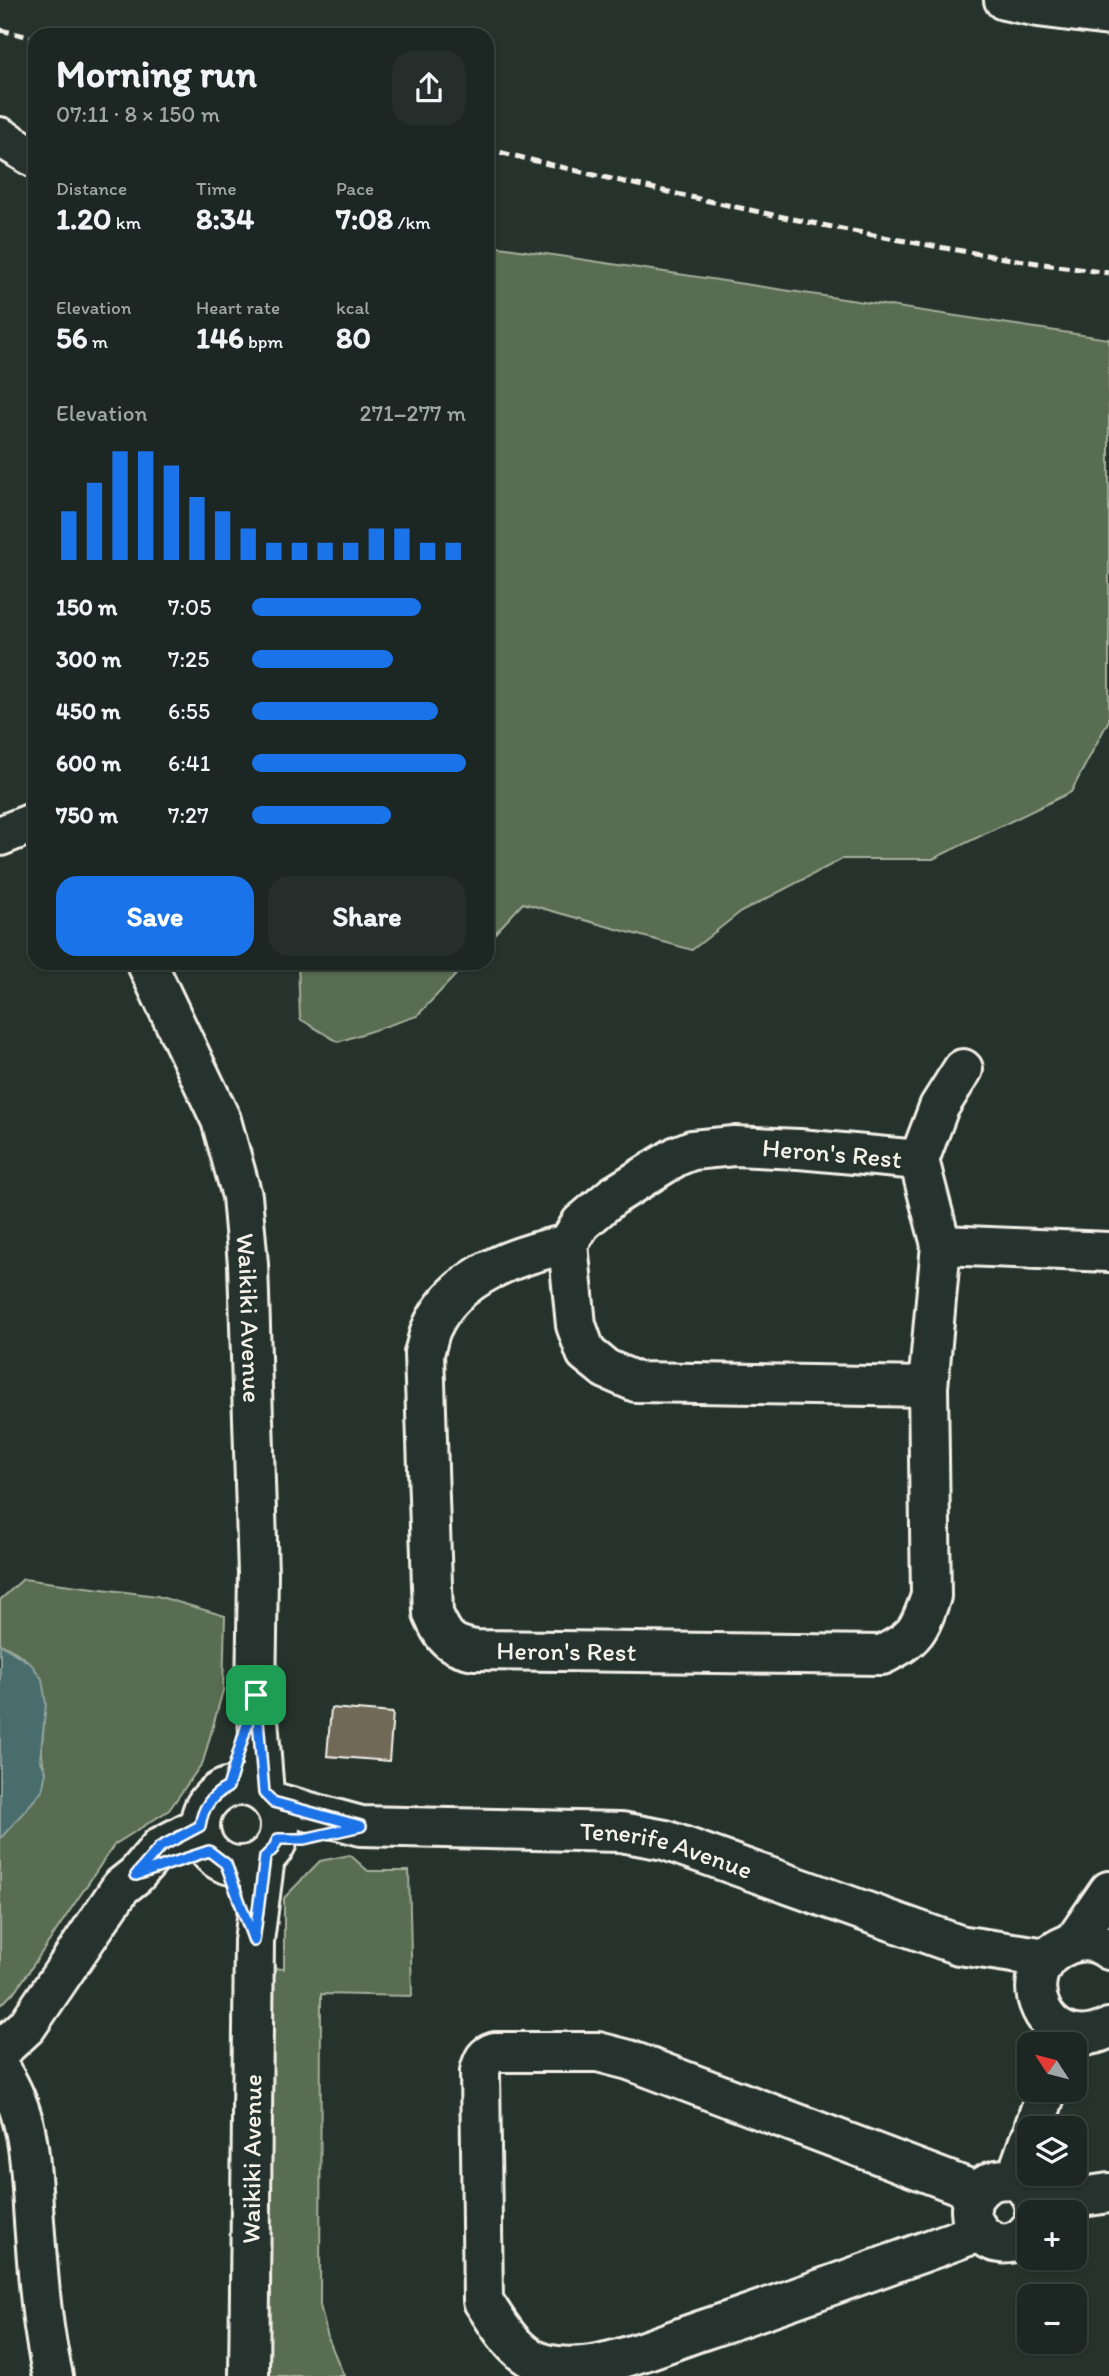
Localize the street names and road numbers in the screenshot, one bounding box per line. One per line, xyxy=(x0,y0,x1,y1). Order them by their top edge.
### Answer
street label: Heron's Rest xyxy=(761,1131,903,1175)
street label: Waikiki Avenue xyxy=(229,1232,268,1403)
street label: Heron's Rest xyxy=(496,1634,637,1668)
street label: Tenerife Avenue xyxy=(580,1815,757,1886)
street label: Waikiki Avenue xyxy=(235,2074,268,2244)

